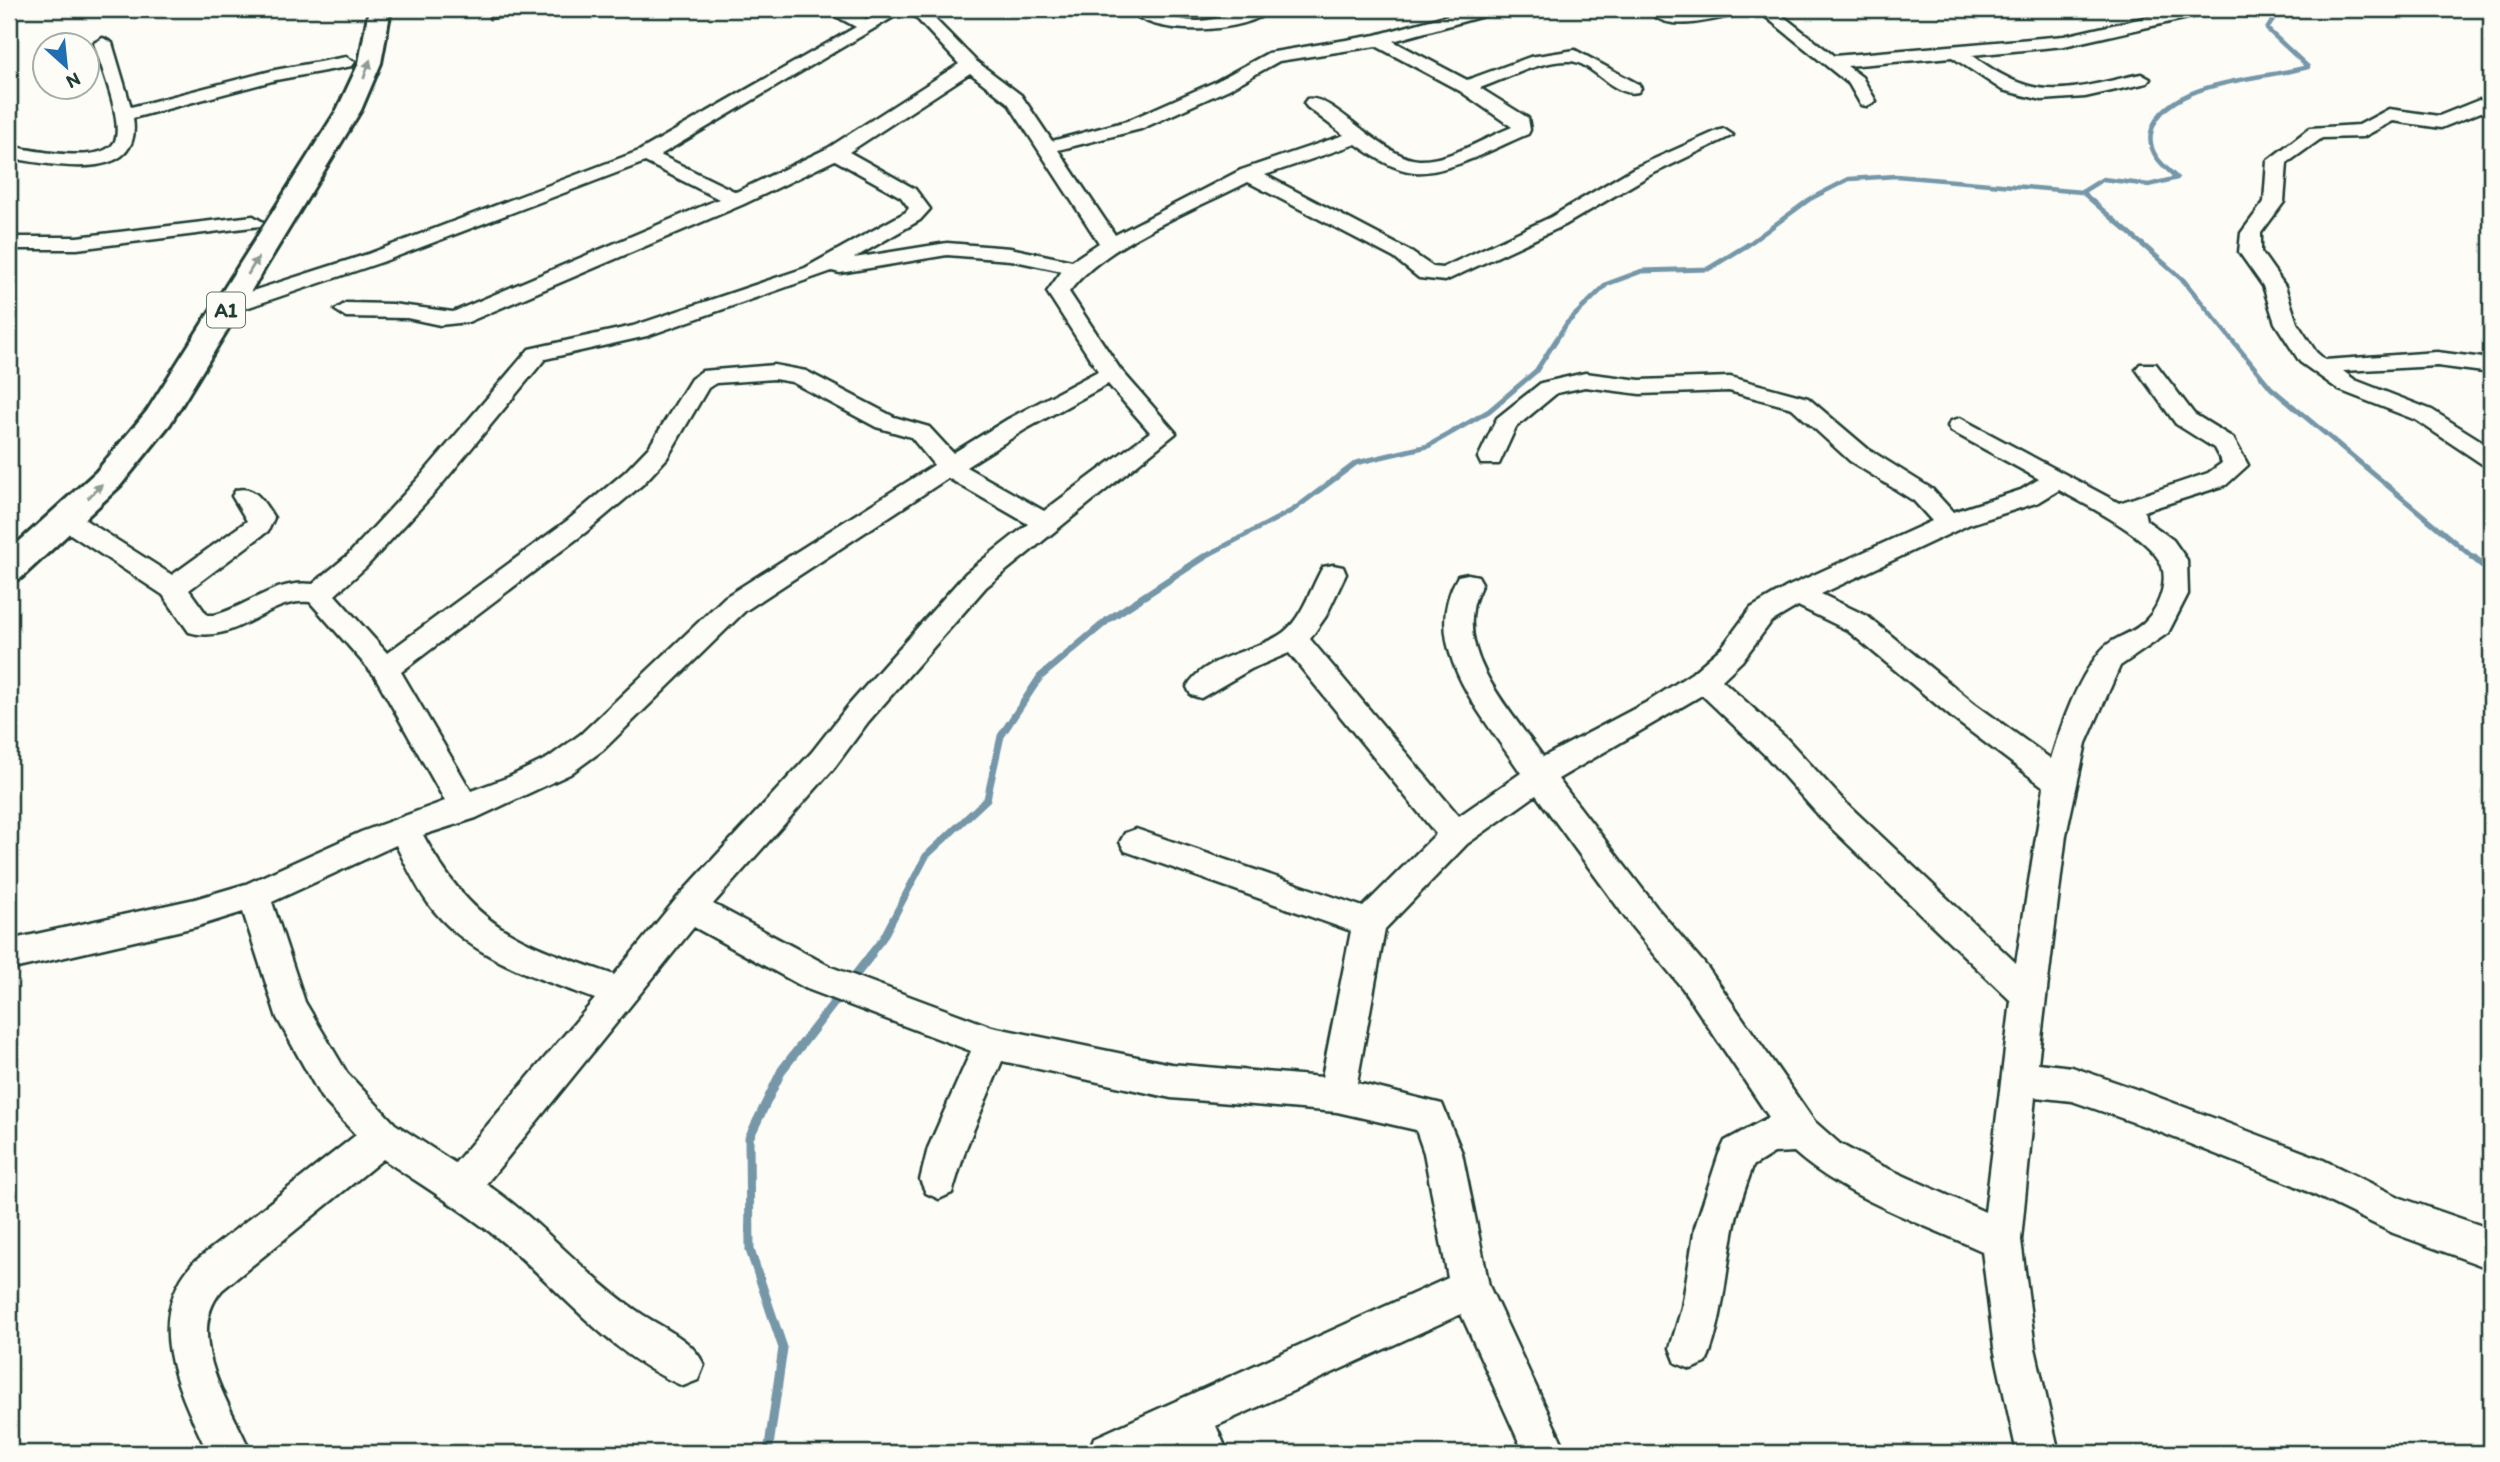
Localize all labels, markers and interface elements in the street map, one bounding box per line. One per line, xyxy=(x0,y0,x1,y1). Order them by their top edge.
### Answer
north arrow xyxy=(32,32,102,102)
one-way arrow xyxy=(362,59,373,80)
text: N xyxy=(63,68,84,94)
one-way arrow xyxy=(247,256,260,275)
road number: A1 xyxy=(207,292,245,328)
one-way arrow xyxy=(87,483,104,500)

